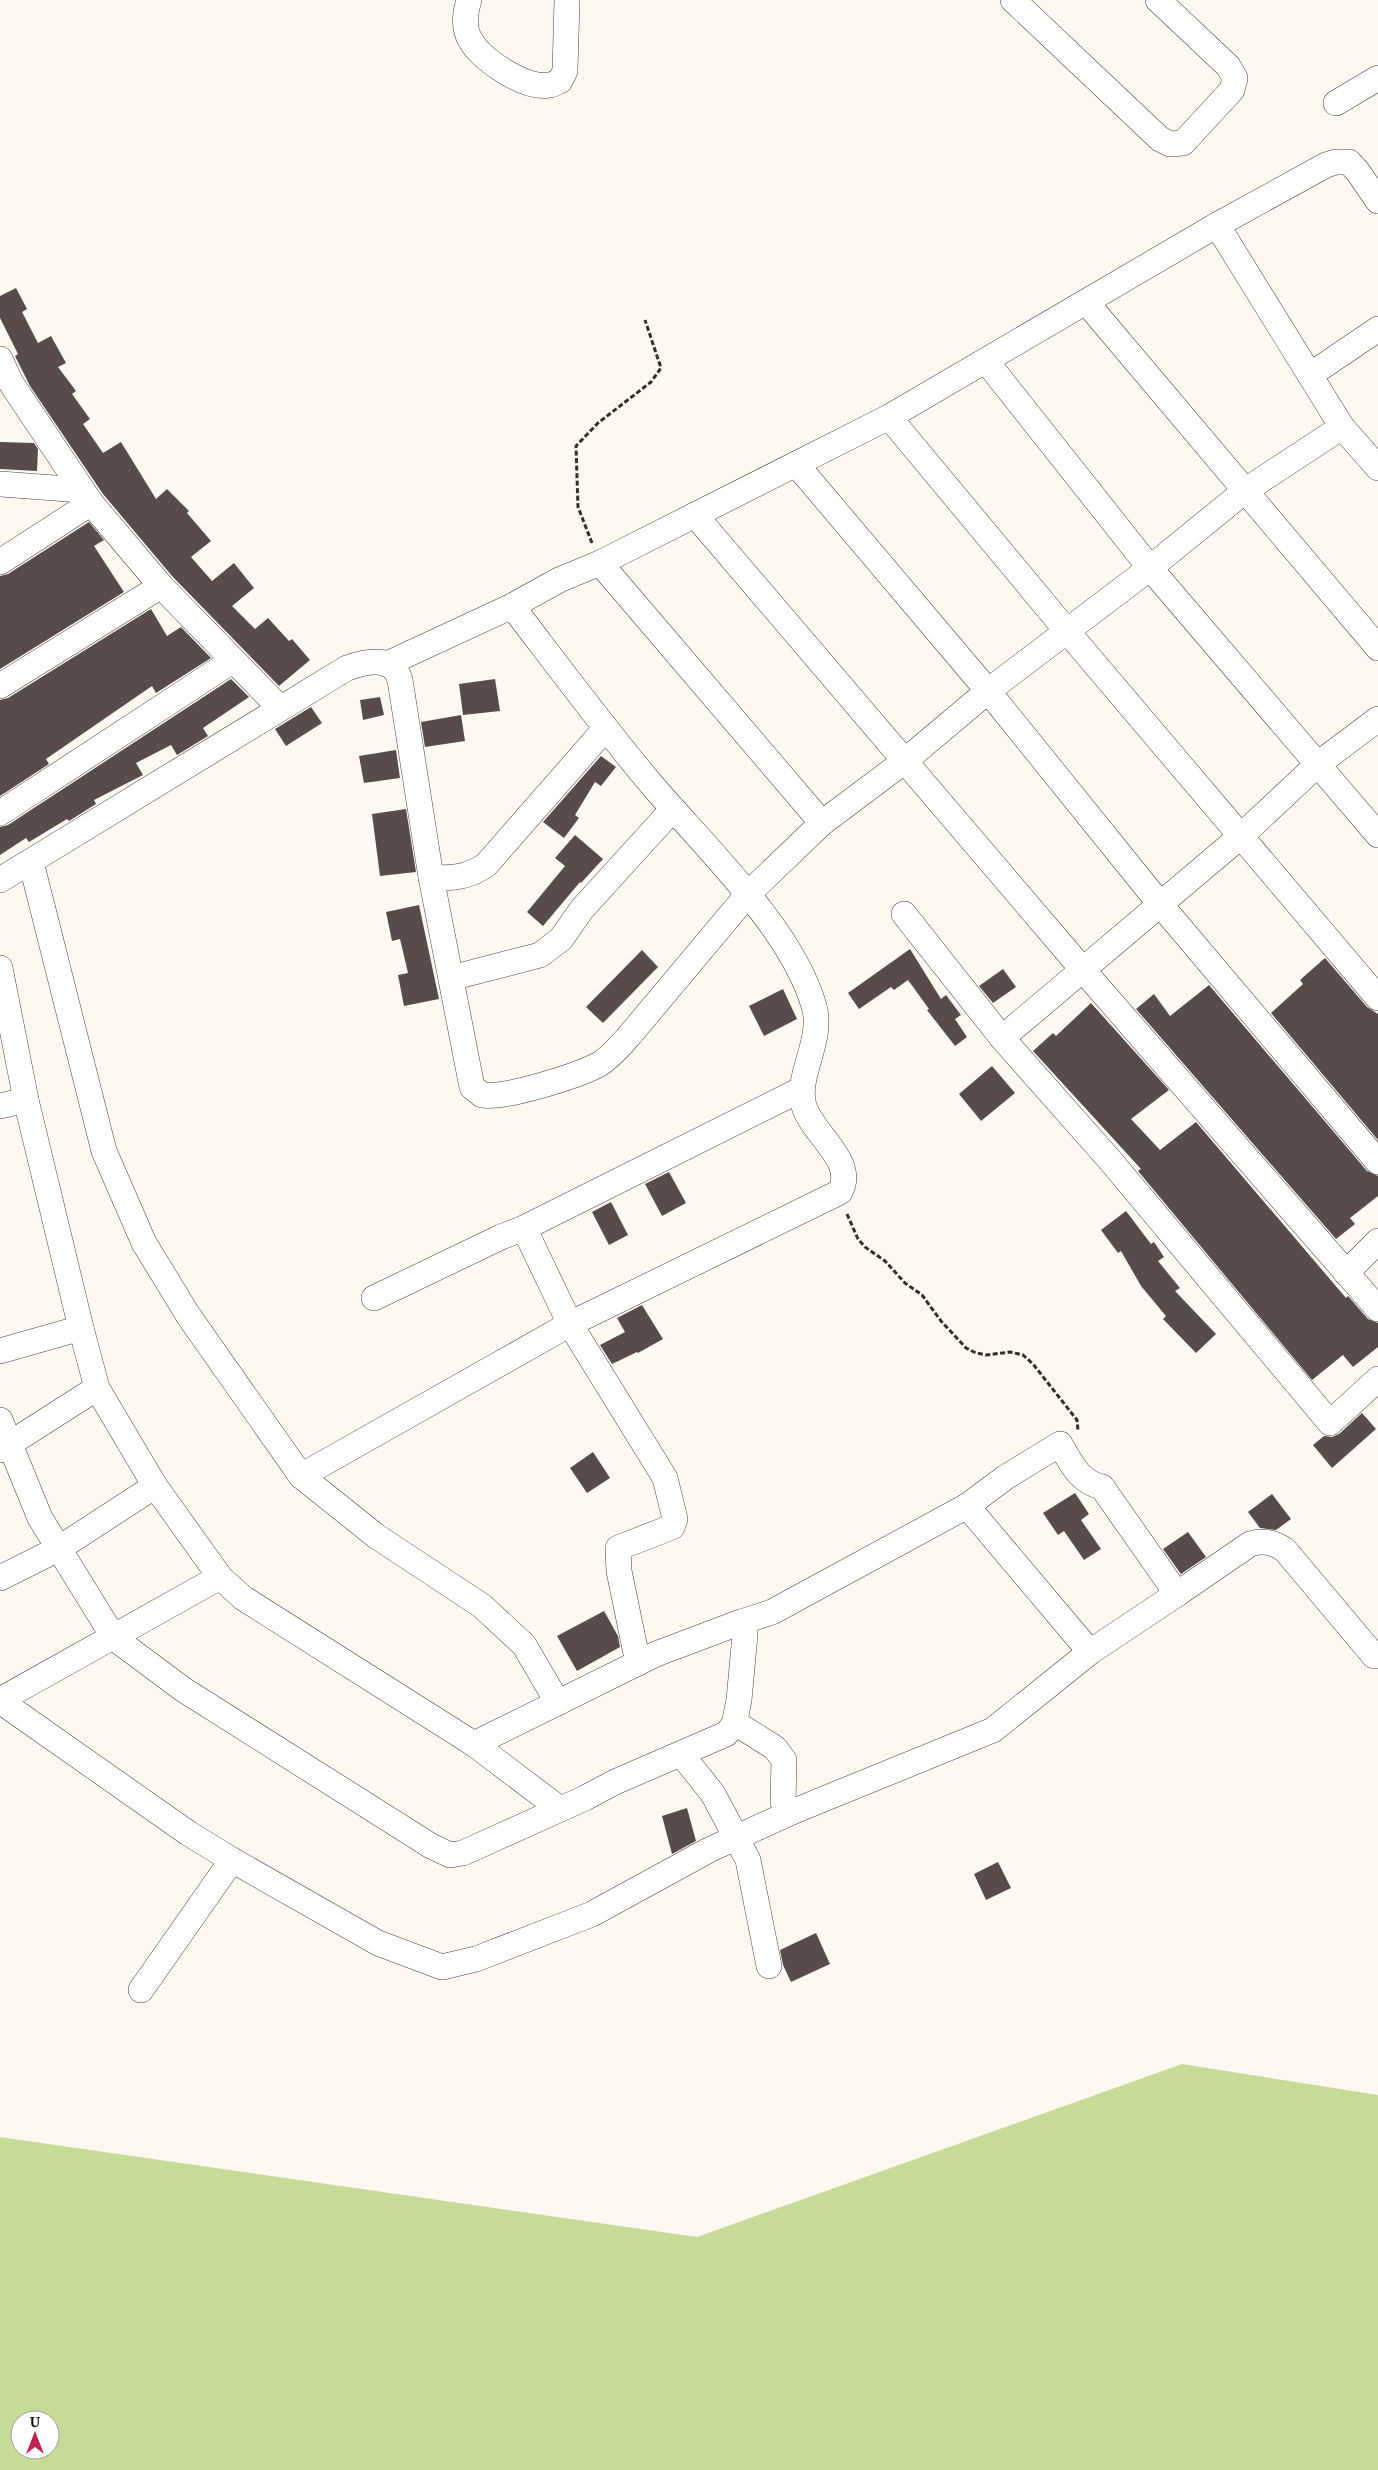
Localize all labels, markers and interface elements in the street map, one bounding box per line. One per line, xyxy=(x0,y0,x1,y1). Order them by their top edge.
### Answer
north arrow xyxy=(10,2410,60,2460)
text: U xyxy=(30,2412,40,2431)

